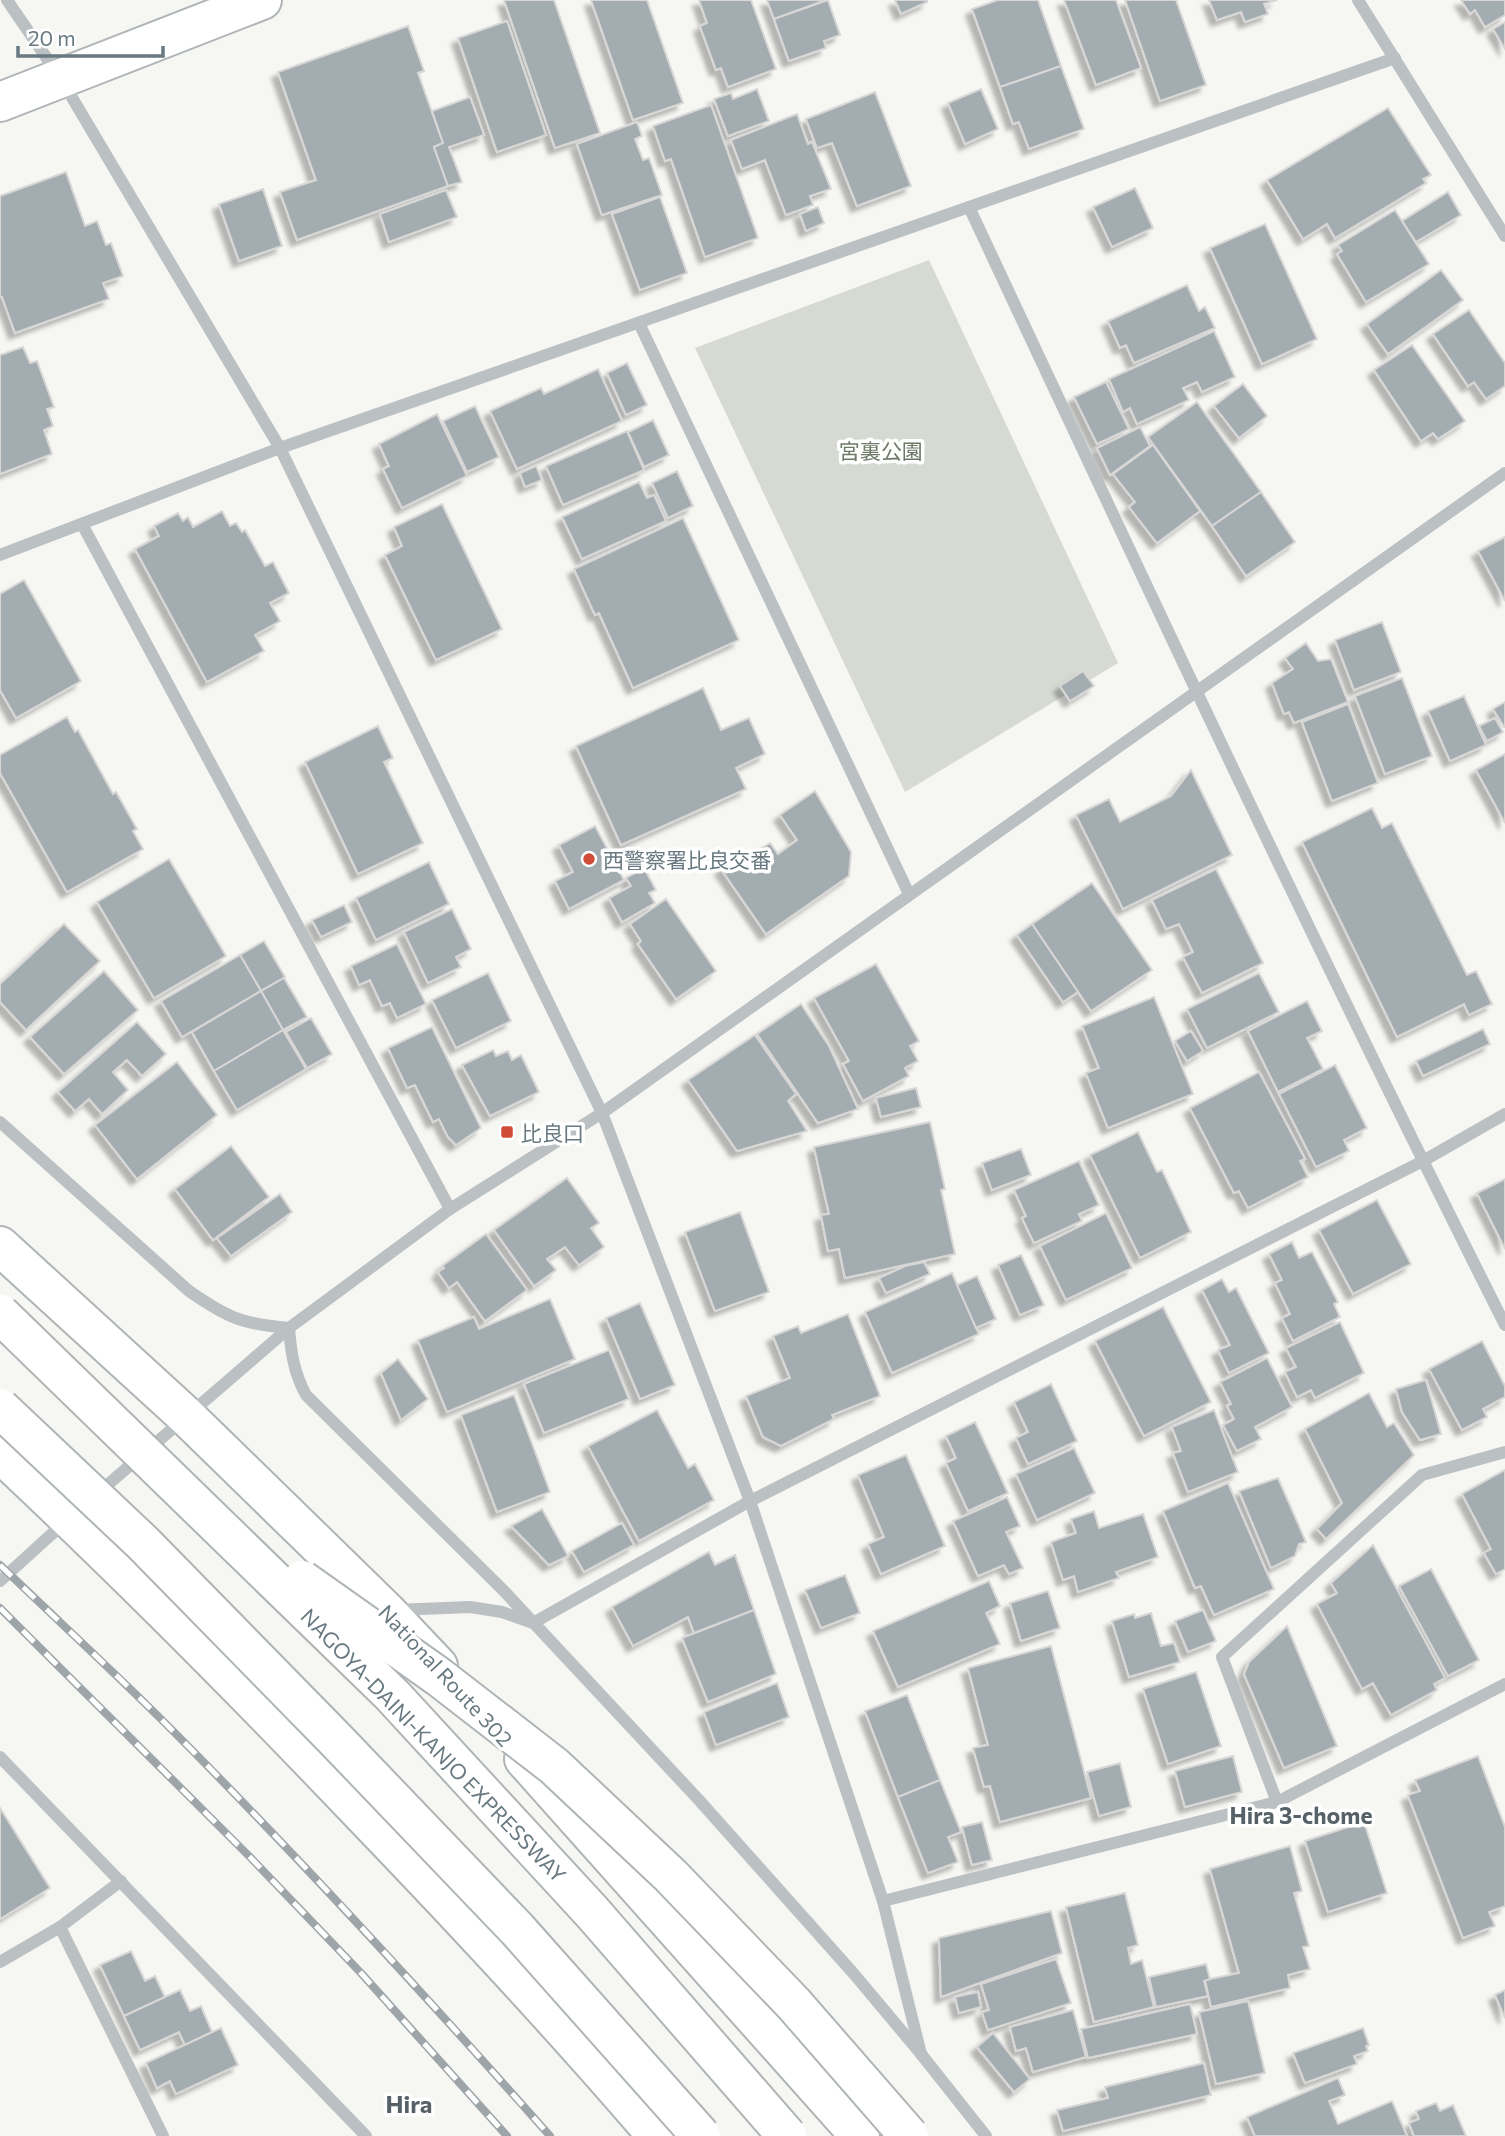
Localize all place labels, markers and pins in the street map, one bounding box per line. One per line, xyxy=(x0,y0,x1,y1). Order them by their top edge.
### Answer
place label: 西警察署比良交番 xyxy=(603,847,771,872)
marker: 西警察署比良交番 xyxy=(581,851,597,867)
place label: 比良口 xyxy=(521,1120,584,1145)
marker: 比良口 xyxy=(499,1124,515,1140)

